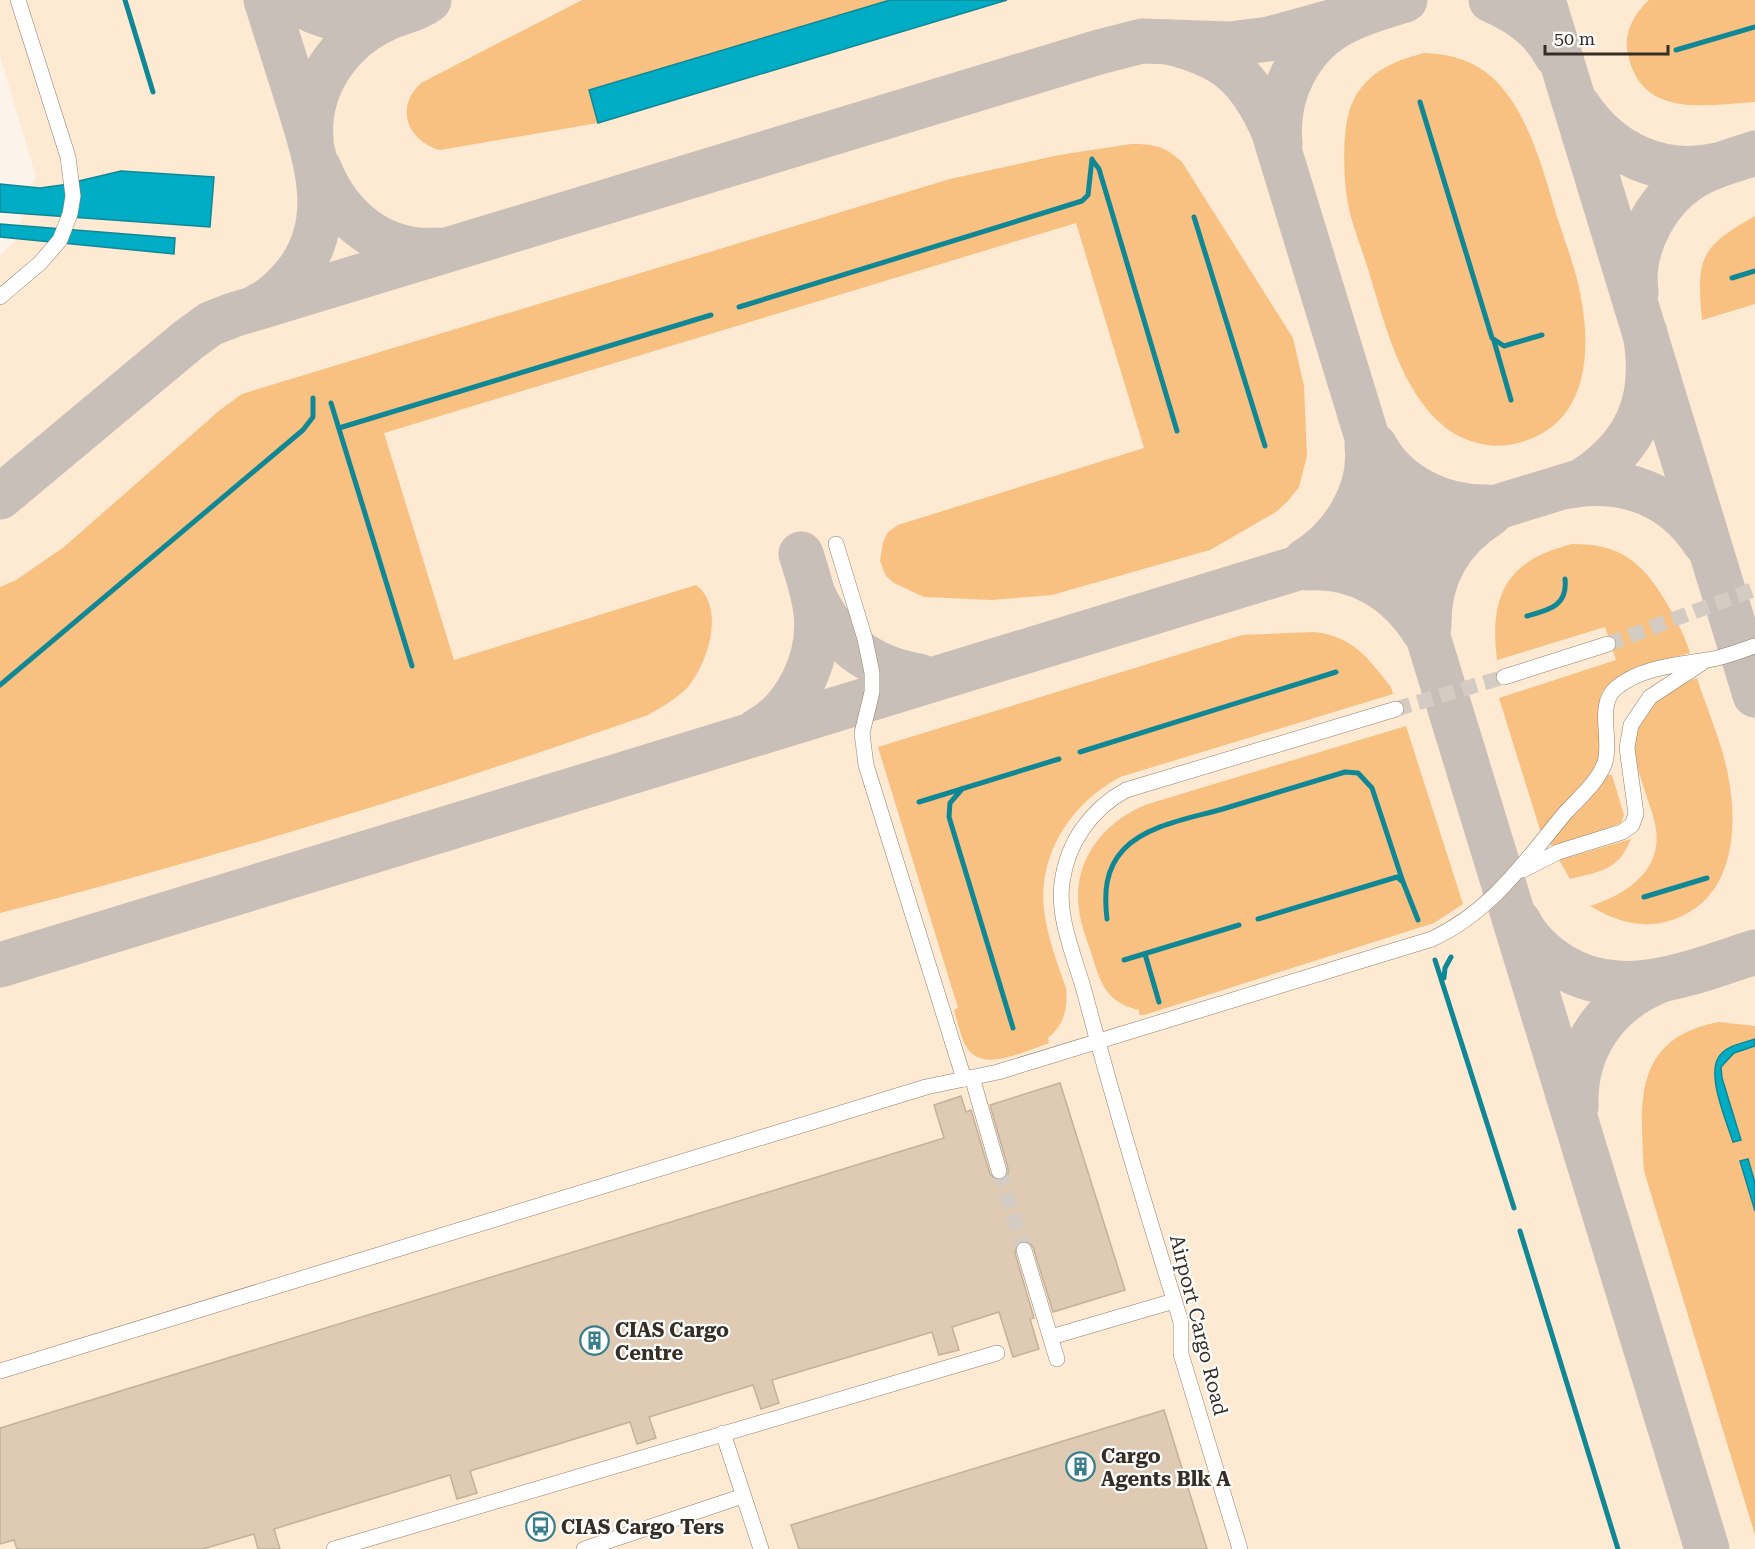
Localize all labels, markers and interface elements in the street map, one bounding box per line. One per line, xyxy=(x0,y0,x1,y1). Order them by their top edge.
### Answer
scale bar xyxy=(1545,18,1668,56)
text: 50 m xyxy=(1554,28,1595,49)
street label: Airport Cargo Road xyxy=(1165,1232,1233,1418)
place label: CIAS Cargo Centre xyxy=(615,1318,729,1365)
building icon: CIAS Cargo Centre xyxy=(578,1325,610,1357)
place label: Cargo Agents Blk A xyxy=(1101,1444,1231,1491)
building icon: Cargo Agents Blk A xyxy=(1064,1451,1096,1483)
bus stop icon: CIAS Cargo Ters xyxy=(524,1511,556,1543)
place label: CIAS Cargo Ters xyxy=(561,1515,724,1539)

